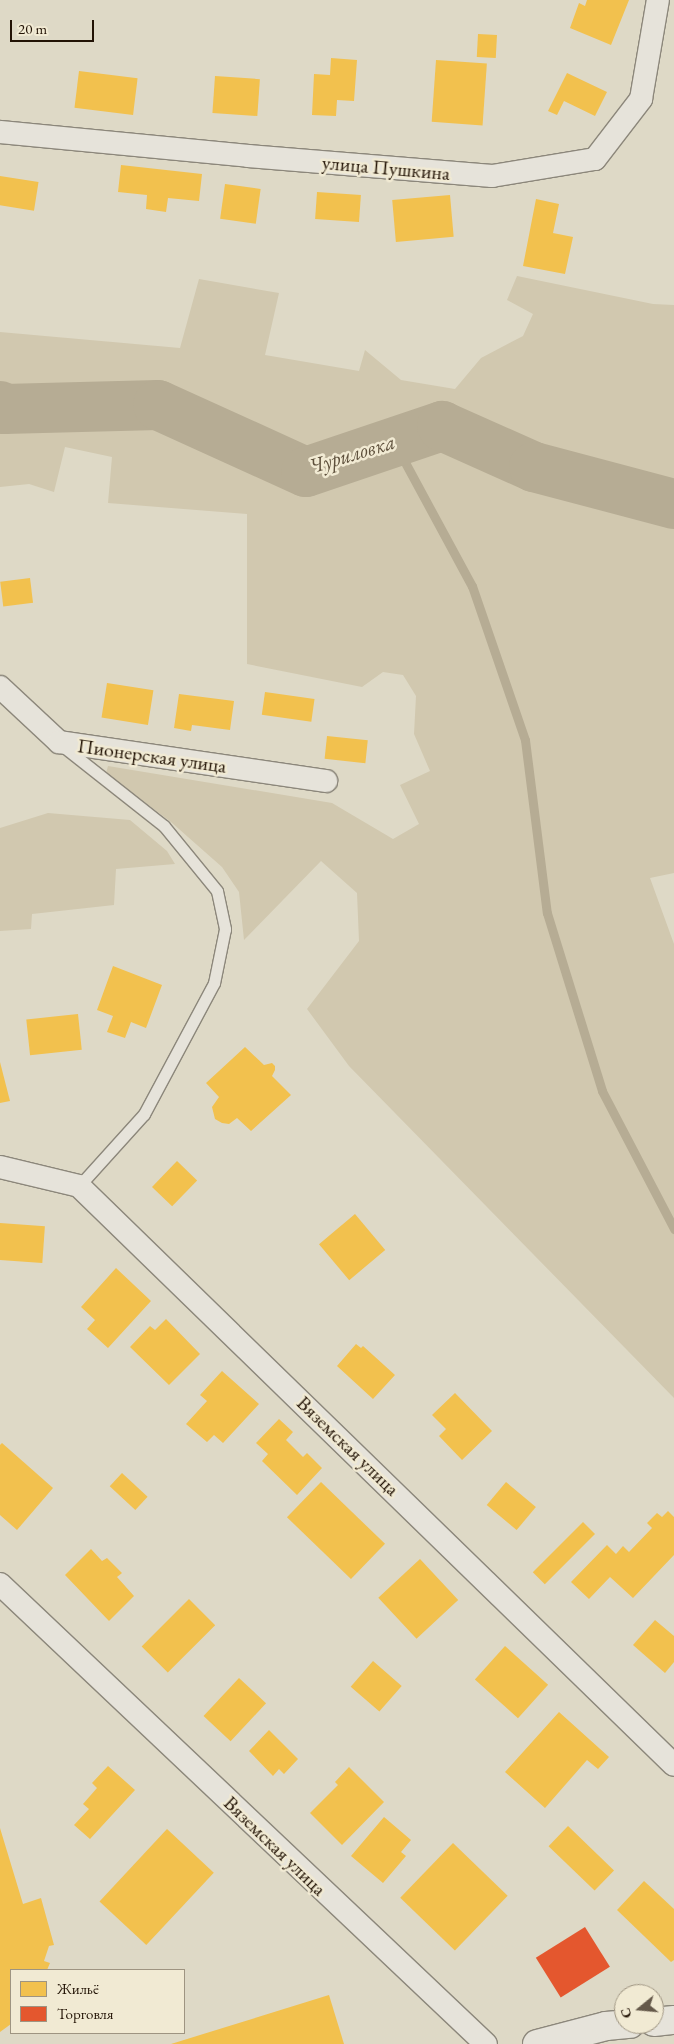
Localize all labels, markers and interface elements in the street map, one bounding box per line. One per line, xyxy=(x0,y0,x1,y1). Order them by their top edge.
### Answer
scale bar xyxy=(12,10,96,42)
text: 20 m xyxy=(18,19,47,38)
street label: улица Пушкина xyxy=(321,150,451,186)
water label: Чуриловка xyxy=(306,429,398,479)
street label: Пионерская улица xyxy=(76,734,228,778)
street label: Вяземская улица xyxy=(292,1391,404,1501)
street label: Вяземская улица xyxy=(219,1791,331,1901)
legend xyxy=(10,1969,185,2034)
text: Жильё xyxy=(57,1979,99,1998)
north arrow xyxy=(614,1984,664,2034)
text: Торговля xyxy=(57,2004,113,2023)
text: С xyxy=(616,2006,636,2020)

